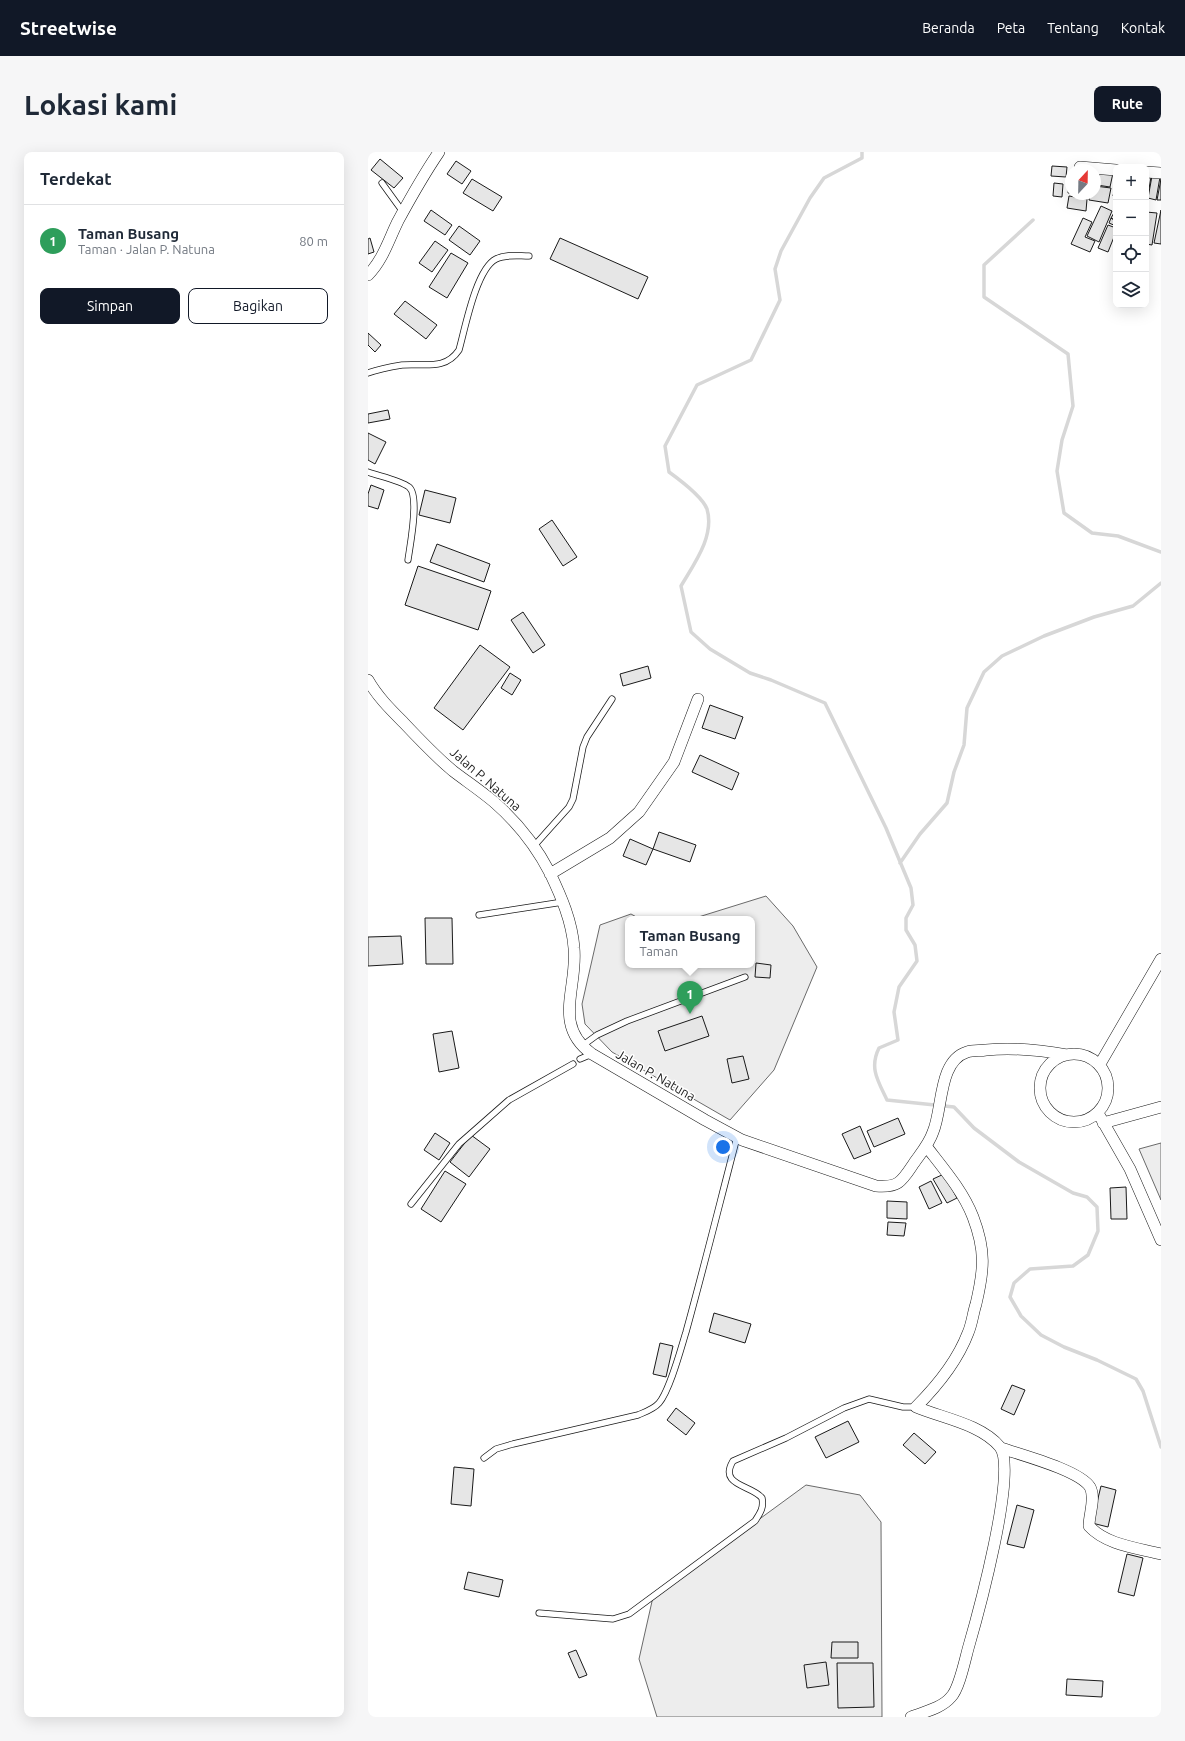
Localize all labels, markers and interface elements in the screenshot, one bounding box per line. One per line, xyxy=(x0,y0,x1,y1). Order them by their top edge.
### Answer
text: Streetwise xyxy=(20,17,117,39)
text: Beranda xyxy=(922,20,975,36)
text: Peta xyxy=(997,20,1025,36)
text: Tentang xyxy=(1047,20,1099,36)
text: Kontak xyxy=(1121,20,1165,36)
button: Rute xyxy=(1094,86,1161,122)
text: Lokasi kami xyxy=(24,89,177,120)
north arrow xyxy=(1065,164,1101,200)
map controls xyxy=(1113,164,1149,308)
button: + xyxy=(1113,164,1149,200)
text: Terdekat xyxy=(40,169,112,188)
button: − xyxy=(1113,200,1149,236)
text: Taman Busang xyxy=(78,225,179,242)
text: 1 xyxy=(49,234,57,248)
text: 80 m xyxy=(299,234,328,248)
button: locate xyxy=(1113,236,1149,272)
text: Taman · Jalan P. Natuna xyxy=(78,242,215,256)
button: layers xyxy=(1113,272,1149,308)
button: Simpan xyxy=(40,288,180,324)
button: Bagikan xyxy=(188,288,328,324)
street label: Jalan P. Natuna xyxy=(448,744,524,814)
popup xyxy=(625,916,755,968)
text: Taman Busang xyxy=(639,927,741,944)
text: Taman xyxy=(639,944,678,958)
pin: 1 xyxy=(677,981,703,1014)
street label: Jalan P. Natuna xyxy=(614,1047,698,1103)
your location xyxy=(713,1137,733,1157)

